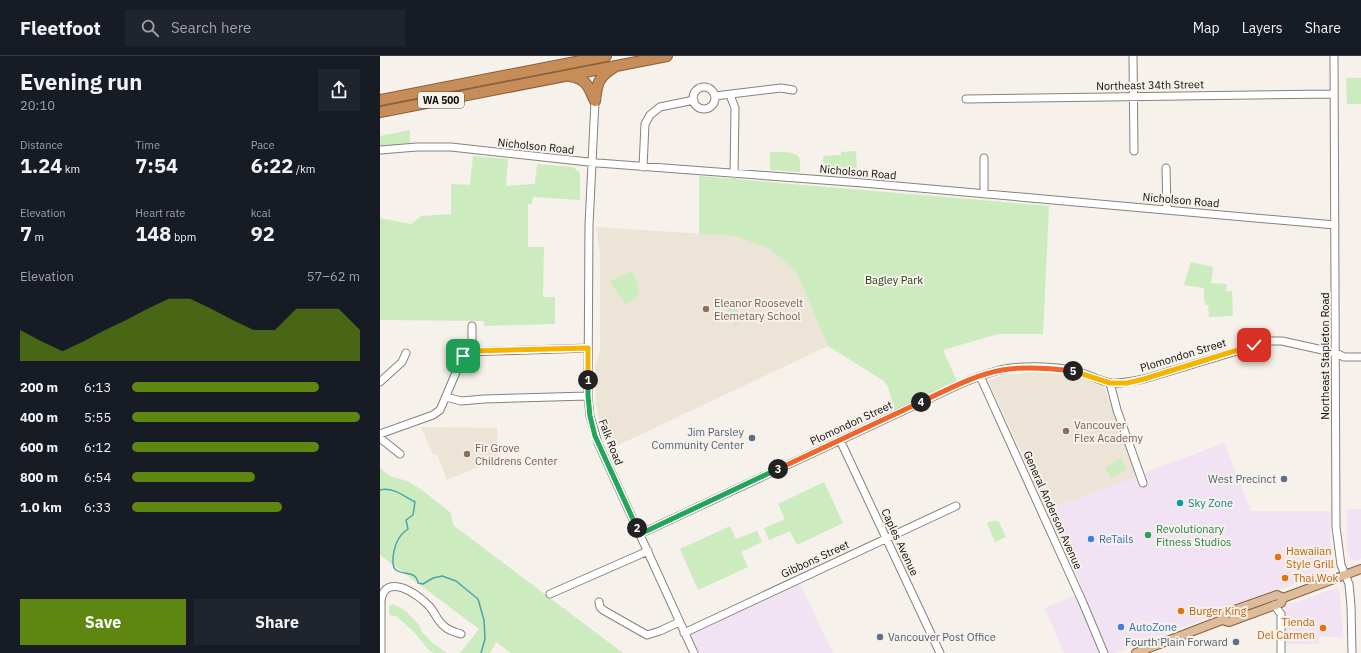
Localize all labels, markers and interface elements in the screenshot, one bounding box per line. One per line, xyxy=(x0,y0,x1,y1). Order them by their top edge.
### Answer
search box xyxy=(125,10,405,46)
text: Fleetfoot xyxy=(20,16,101,40)
icon: search xyxy=(139,17,161,39)
text: Search here xyxy=(171,18,251,37)
text: Map xyxy=(1193,19,1220,37)
text: Layers xyxy=(1242,19,1283,37)
text: Share xyxy=(1305,19,1341,37)
text: Evening run xyxy=(20,67,142,96)
button: share xyxy=(318,69,360,111)
street label: Northeast 34th Street xyxy=(1096,77,1204,93)
road number: WA 500 xyxy=(418,92,464,108)
text: 20:10 xyxy=(20,97,55,114)
street label: Nicholson Road xyxy=(497,135,575,157)
text: Distance xyxy=(20,138,63,152)
text: Time xyxy=(135,138,160,152)
text: Pace xyxy=(251,138,275,152)
text: 1.24 xyxy=(20,152,62,179)
text: 7:54 xyxy=(135,152,178,179)
text: 6:22 xyxy=(251,152,293,179)
text: km xyxy=(62,162,80,176)
text: /km xyxy=(293,162,315,176)
street label: Nicholson Road xyxy=(819,162,897,182)
street label: Nicholson Road xyxy=(1142,190,1220,210)
text: Elevation xyxy=(20,206,66,220)
text: Heart rate xyxy=(135,206,185,220)
text: kcal xyxy=(251,206,271,220)
text: 7 xyxy=(20,220,32,247)
text: 148 xyxy=(135,220,171,247)
text: 92 xyxy=(251,220,275,247)
text: m xyxy=(32,230,44,244)
text: bpm xyxy=(171,230,196,244)
text: Elevation xyxy=(20,268,74,285)
text: 57–62 m xyxy=(307,268,360,285)
park label: Bagley Park xyxy=(865,273,923,287)
street label: Northeast Stapleton Road xyxy=(1318,292,1332,420)
place label: Eleanor Roosevelt Elemetary School xyxy=(714,296,803,323)
marker: Eleanor Roosevelt Elemetary School xyxy=(701,304,711,314)
pin xyxy=(1237,328,1271,362)
icon: check xyxy=(1243,334,1265,356)
street label: Plomondon Street xyxy=(1138,335,1228,375)
pin xyxy=(446,339,480,373)
icon: arrive xyxy=(452,345,474,367)
pin: 5 xyxy=(1063,361,1083,381)
text: 5 xyxy=(1070,364,1076,378)
pin: 1 xyxy=(578,370,598,390)
text: 1 xyxy=(585,373,591,387)
text: 200 m xyxy=(20,379,58,396)
text: 6:13 xyxy=(84,379,111,396)
pin: 4 xyxy=(911,392,931,412)
text: 4 xyxy=(918,395,924,409)
street label: Plomondon Street xyxy=(808,398,895,448)
text: 400 m xyxy=(20,409,58,426)
text: 5:55 xyxy=(84,409,111,426)
street label: Falk Road xyxy=(596,417,626,467)
place label: Vancouver Flex Academy xyxy=(1074,418,1144,445)
place label: Jim Parsley Community Center xyxy=(652,425,744,452)
marker: Vancouver Flex Academy xyxy=(1061,426,1071,436)
marker: Jim Parsley Community Center xyxy=(747,433,757,443)
text: 600 m xyxy=(20,439,58,456)
text: 6:12 xyxy=(84,439,111,456)
place label: Fir Grove Childrens Center xyxy=(475,441,557,468)
marker: Fir Grove Childrens Center xyxy=(462,449,472,459)
street label: General Anderson Avenue xyxy=(1021,449,1085,571)
pin: 3 xyxy=(768,459,788,479)
text: 3 xyxy=(775,462,781,476)
text: 800 m xyxy=(20,469,58,486)
text: 6:54 xyxy=(84,469,111,486)
place label: West Precinct xyxy=(1208,472,1276,486)
marker: West Precinct xyxy=(1279,474,1289,484)
place label: Sky Zone xyxy=(1188,496,1233,510)
marker: Sky Zone xyxy=(1175,498,1185,508)
text: 1.0 km xyxy=(20,499,62,516)
text: 6:33 xyxy=(84,499,111,516)
street label: Caples Avenue xyxy=(878,506,922,578)
pin: 2 xyxy=(627,518,647,538)
text: 2 xyxy=(634,521,640,535)
place label: Revolutionary Fitness Studios xyxy=(1156,522,1231,549)
marker: Revolutionary Fitness Studios xyxy=(1143,530,1153,540)
place label: ReTails xyxy=(1099,532,1134,546)
marker: ReTails xyxy=(1086,534,1096,544)
street label: Gibbons Street xyxy=(779,537,851,581)
place label: Hawaiian Style Grill xyxy=(1286,544,1334,571)
marker: Hawaiian Style Grill xyxy=(1273,552,1283,562)
place label: Thai Wok xyxy=(1293,571,1339,585)
marker: Thai Wok xyxy=(1280,573,1290,583)
button: Save xyxy=(20,599,186,645)
button: Share xyxy=(194,599,360,645)
place label: Burger King xyxy=(1189,604,1247,618)
marker: Burger King xyxy=(1176,606,1186,616)
place label: Tienda Del Carmen xyxy=(1257,615,1315,642)
place label: AutoZone xyxy=(1129,620,1177,634)
marker: AutoZone xyxy=(1116,622,1126,632)
marker: Tienda Del Carmen xyxy=(1318,623,1328,633)
place label: Vancouver Post Office xyxy=(888,630,996,644)
marker: Vancouver Post Office xyxy=(875,632,885,642)
place label: Fourth Plain Forward xyxy=(1125,635,1228,649)
marker: Fourth Plain Forward xyxy=(1231,637,1241,647)

